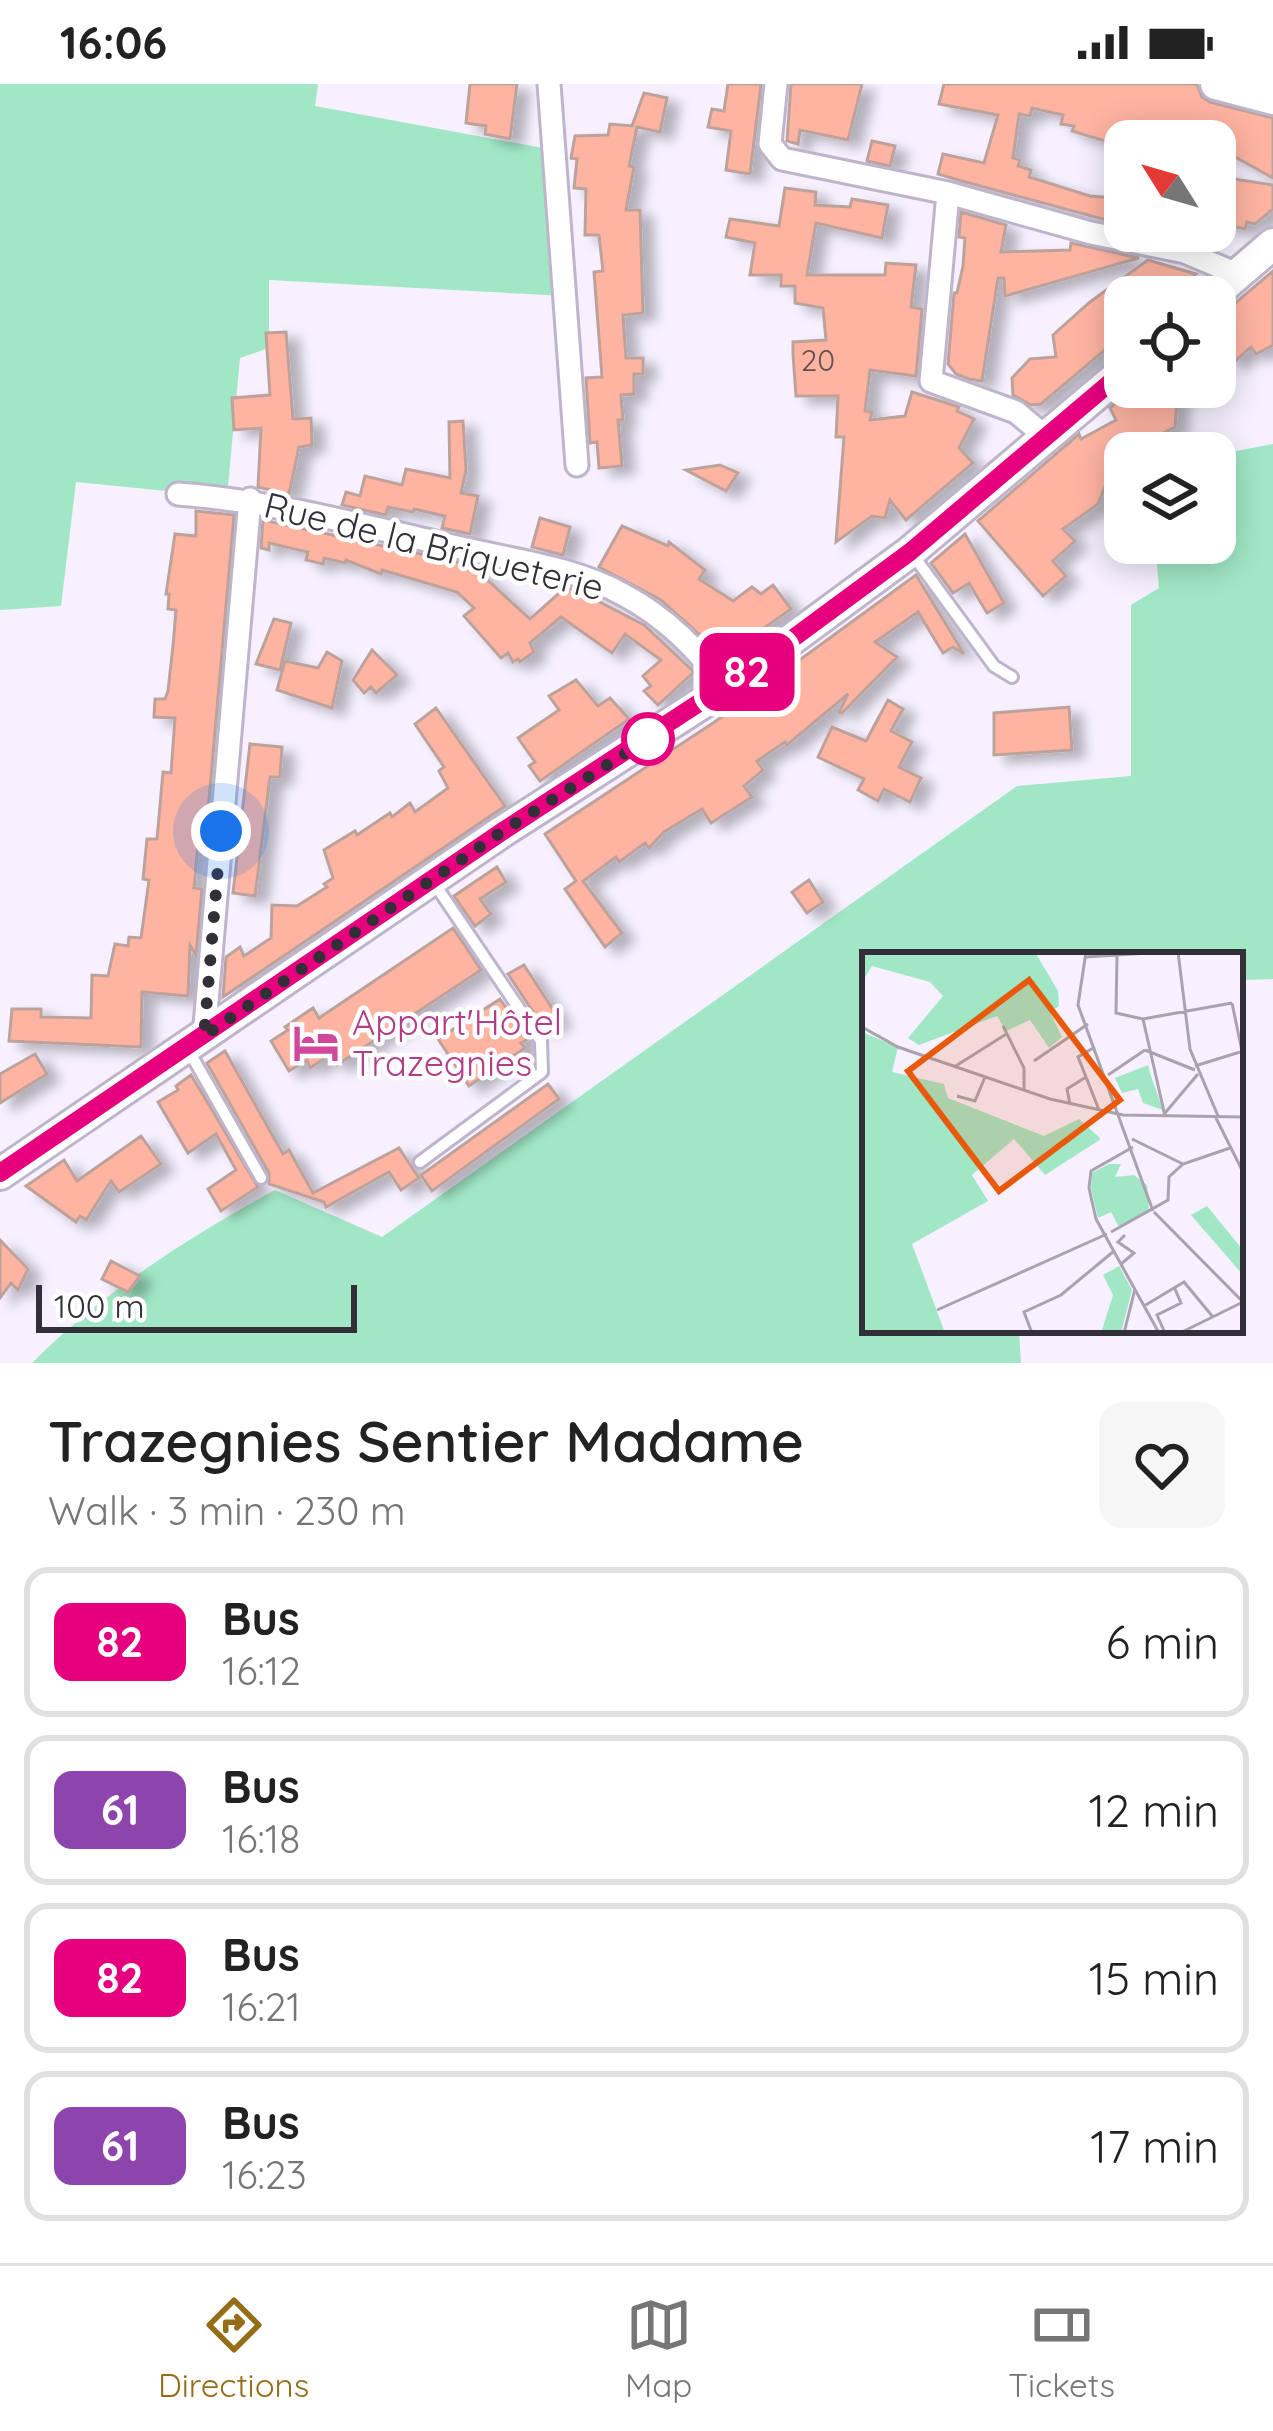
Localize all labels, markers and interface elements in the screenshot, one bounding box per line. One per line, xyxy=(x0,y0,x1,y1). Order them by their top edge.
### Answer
text: 16:06 xyxy=(60,14,167,70)
north arrow xyxy=(1104,120,1236,252)
map controls xyxy=(1104,120,1236,564)
button: locate xyxy=(1104,276,1236,408)
house number: 20 xyxy=(801,341,835,379)
button: layers xyxy=(1104,432,1236,564)
street label: Rue de la Briqueterie xyxy=(260,482,609,609)
line badge: 82 xyxy=(693,633,801,711)
text: 82 xyxy=(724,645,770,698)
unlabelled marker xyxy=(623,714,673,764)
your location xyxy=(191,801,251,861)
inset map xyxy=(862,952,1243,1333)
place label: Appart'Hôtel Trazegnies xyxy=(352,999,562,1085)
hotel icon: Appart'Hôtel Trazegnies xyxy=(291,1018,341,1068)
scale bar xyxy=(36,1279,357,1332)
text: 100 m xyxy=(54,1285,145,1326)
button: heart xyxy=(1099,1402,1225,1528)
text: Trazegnies Sentier Madame xyxy=(48,1405,804,1476)
text: Walk · 3 min · 230 m xyxy=(48,1486,406,1535)
text: Bus xyxy=(222,1590,300,1646)
text: 6 min xyxy=(1106,1614,1219,1670)
text: 82 xyxy=(97,1615,143,1668)
text: 16:12 xyxy=(222,1646,301,1695)
text: Bus xyxy=(222,1758,300,1814)
text: 12 min xyxy=(1088,1782,1219,1838)
text: 61 xyxy=(101,1783,139,1836)
text: 16:18 xyxy=(222,1814,300,1863)
text: Bus xyxy=(222,1926,300,1982)
text: 15 min xyxy=(1089,1950,1219,2006)
text: 82 xyxy=(97,1951,143,2004)
text: 16:21 xyxy=(222,1982,301,2031)
text: Bus xyxy=(222,2094,300,2150)
text: 17 min xyxy=(1090,2118,1219,2174)
text: 61 xyxy=(101,2119,139,2172)
text: 16:23 xyxy=(222,2150,307,2199)
tab: Directions xyxy=(158,2292,309,2405)
tab: Map xyxy=(625,2292,692,2405)
tab: Tickets xyxy=(1008,2292,1115,2405)

